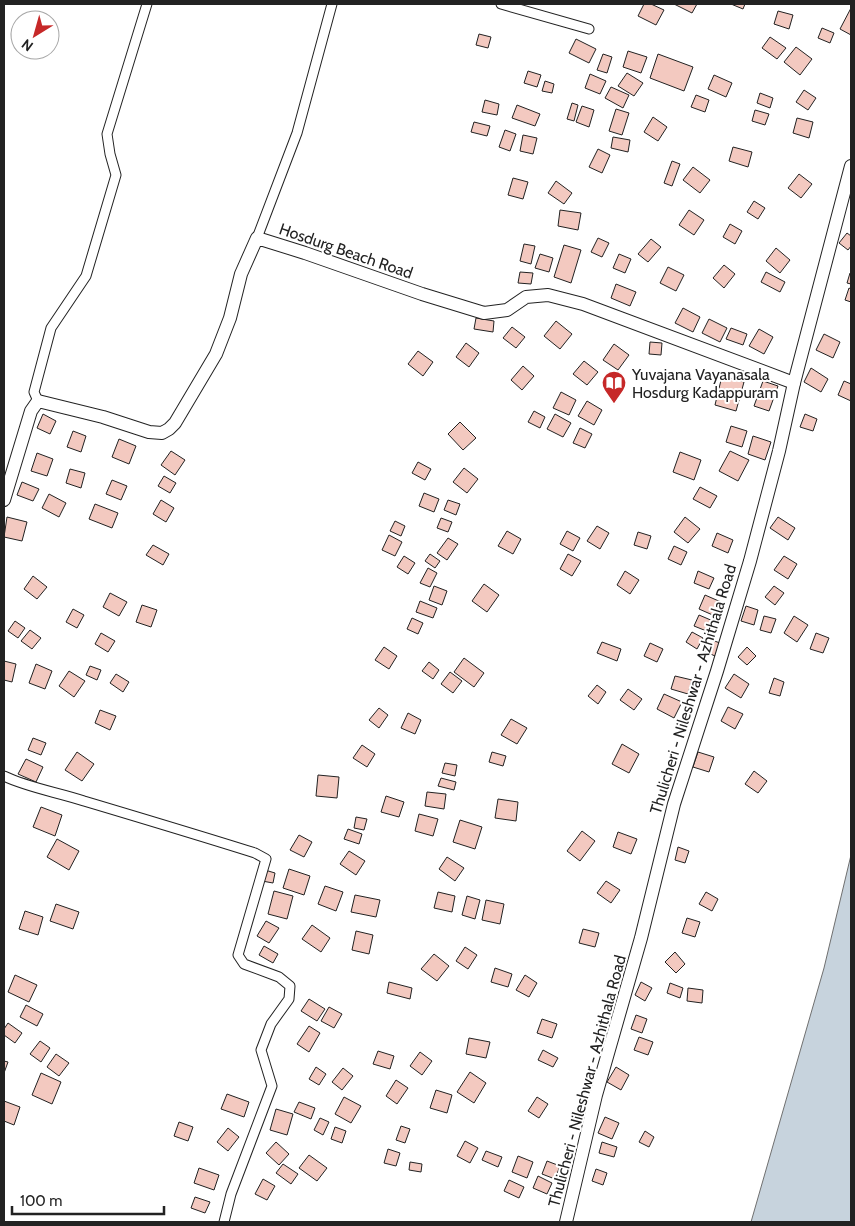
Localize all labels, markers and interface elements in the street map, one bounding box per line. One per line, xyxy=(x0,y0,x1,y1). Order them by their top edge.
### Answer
north arrow xyxy=(10,10,60,60)
text: N xyxy=(18,35,37,56)
street label: Hosdurg Beach Road xyxy=(277,219,415,283)
place label: Yuvajana Vayanasala Hosdurg Kadappuram xyxy=(631,365,778,402)
library icon: Yuvajana Vayanasala Hosdurg Kadappuram xyxy=(601,370,627,404)
street label: Thulicheri - Nileshwar - Azhithala Road xyxy=(646,562,740,816)
street label: Thulicheri - Nileshwar - Azhithala Road xyxy=(544,953,630,1209)
scale bar xyxy=(12,1184,165,1216)
text: 100 m xyxy=(20,1192,62,1210)

